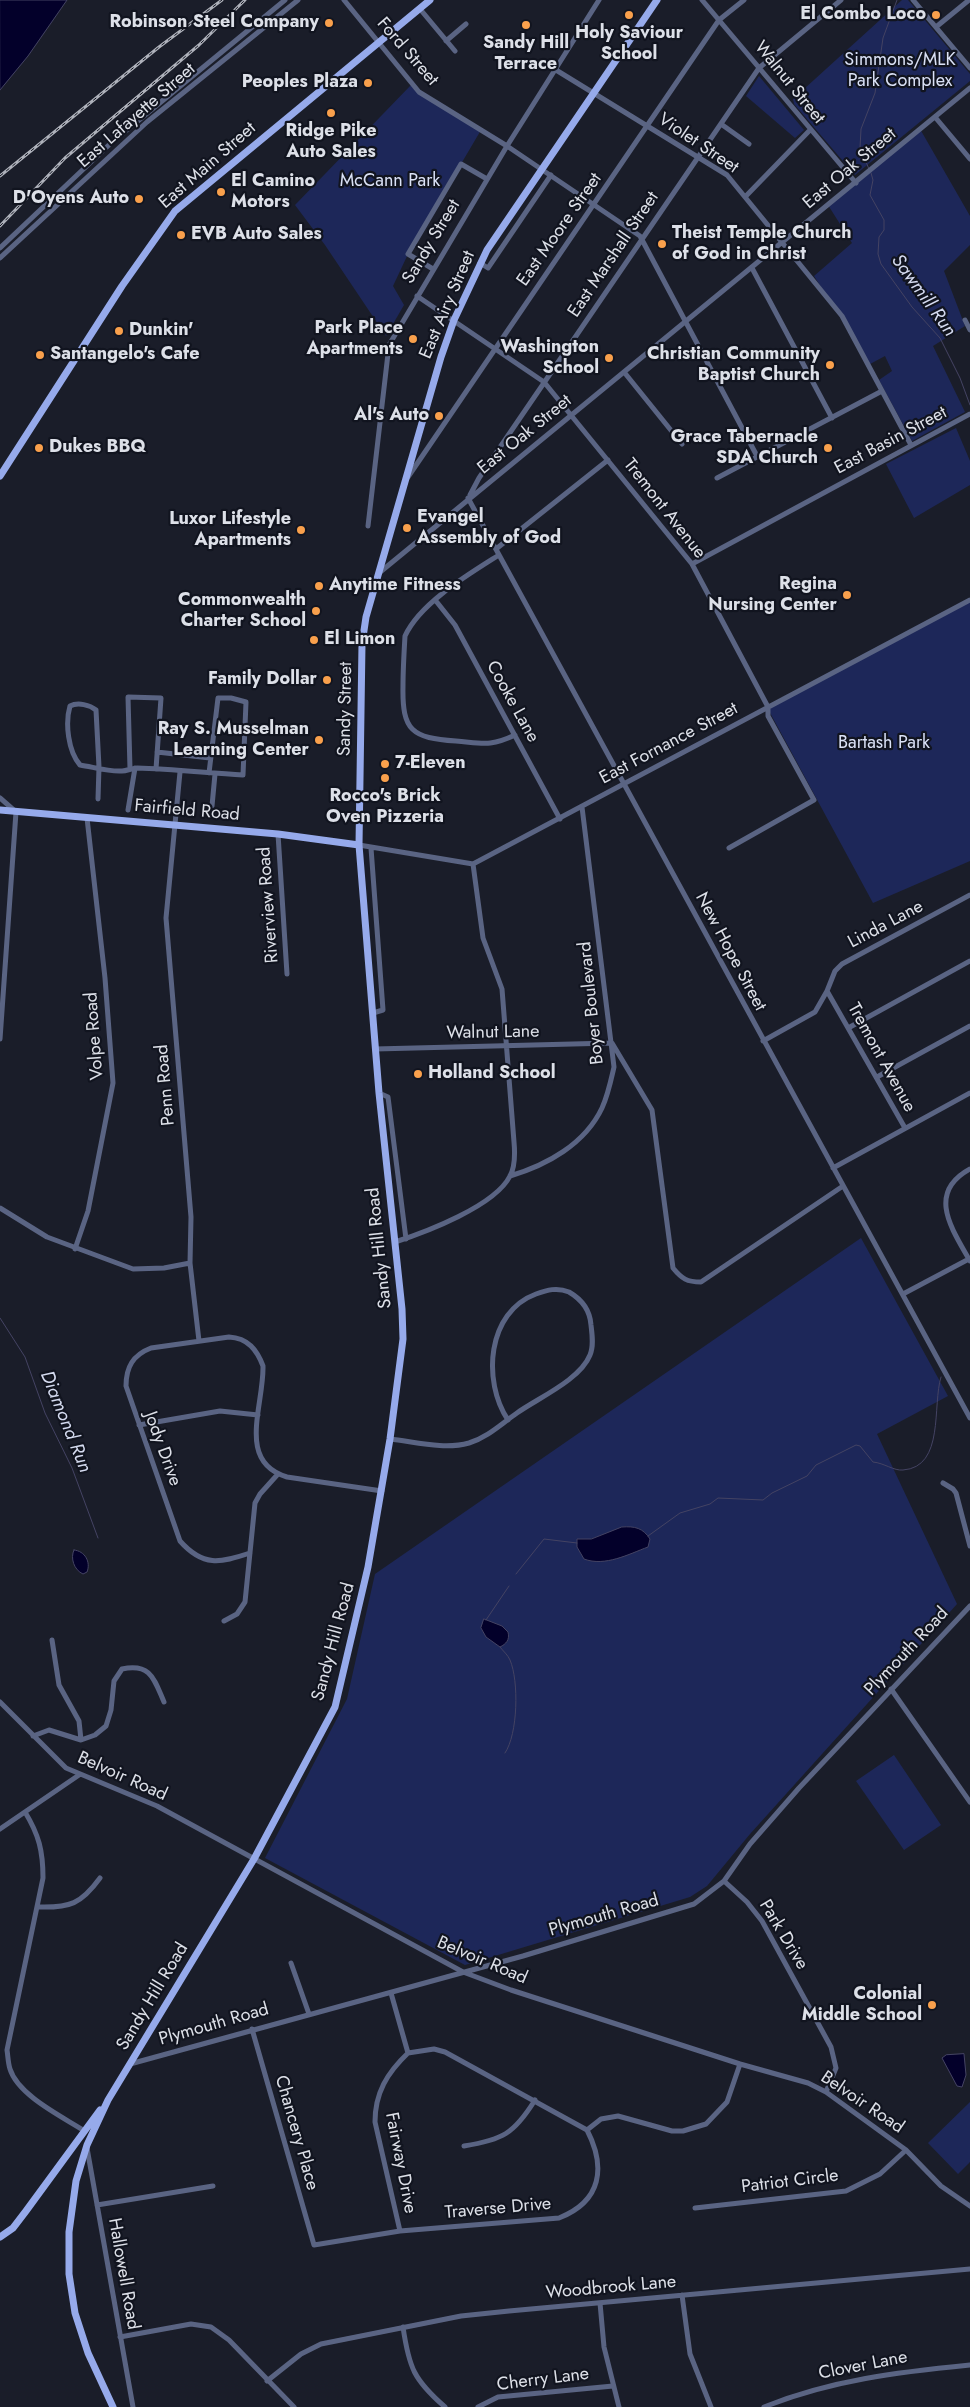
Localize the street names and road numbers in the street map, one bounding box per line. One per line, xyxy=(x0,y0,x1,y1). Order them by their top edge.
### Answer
street label: Ford Street xyxy=(372,14,442,90)
street label: Walnut Street xyxy=(749,37,829,129)
street label: East Lafayette Street xyxy=(74,59,200,173)
street label: Violet Street xyxy=(654,109,742,179)
street label: East Main Street xyxy=(155,118,261,214)
street label: East Oak Street xyxy=(799,124,901,214)
street label: East Moore Street xyxy=(513,169,607,291)
street label: East Marshall Street xyxy=(564,188,664,322)
street label: Sandy Street xyxy=(398,196,466,288)
street label: East Airy Street xyxy=(416,248,480,362)
street label: East Oak Street xyxy=(474,391,576,479)
street label: East Basin Street xyxy=(831,402,951,480)
street label: Tremont Avenue xyxy=(618,455,710,563)
street label: Cooke Lane xyxy=(481,658,543,746)
street label: Sandy Street xyxy=(334,662,358,756)
street label: East Fornance Street xyxy=(596,698,742,790)
street label: Fairfield Road xyxy=(133,796,241,826)
street label: Riverview Road xyxy=(254,846,284,964)
street label: New Hope Street xyxy=(690,889,770,1015)
street label: Linda Lane xyxy=(845,896,927,954)
street label: Boyer Boulevard xyxy=(575,940,609,1066)
street label: Volpe Road xyxy=(81,991,109,1081)
street label: Tremont Avenue xyxy=(842,1000,920,1116)
street label: Walnut Lane xyxy=(446,1021,540,1045)
street label: Penn Road xyxy=(152,1043,180,1127)
street label: Sandy Hill Road xyxy=(363,1186,397,1310)
street label: Jody Drive xyxy=(139,1409,185,1489)
street label: Sandy Hill Road xyxy=(308,1580,360,1704)
street label: Plymouth Road xyxy=(860,1603,954,1701)
street label: Belvoir Road xyxy=(74,1748,170,1806)
street label: Plymouth Road xyxy=(547,1890,661,1942)
street label: Park Drive xyxy=(754,1896,812,1974)
street label: Belvoir Road xyxy=(434,1932,530,1990)
street label: Sandy Hill Road xyxy=(112,1939,194,2055)
street label: Plymouth Road xyxy=(157,1999,271,2051)
street label: Belvoir Road xyxy=(816,2067,908,2139)
street label: Chancery Place xyxy=(269,2073,323,2193)
street label: Fairway Drive xyxy=(380,2111,420,2215)
street label: Patriot Circle xyxy=(740,2165,840,2199)
street label: Traverse Drive xyxy=(444,2194,552,2224)
street label: Hallowell Road xyxy=(103,2216,143,2332)
street label: Woodbrook Lane xyxy=(545,2272,677,2304)
street label: Clover Lane xyxy=(817,2347,909,2385)
street label: Cherry Lane xyxy=(496,2364,590,2396)

